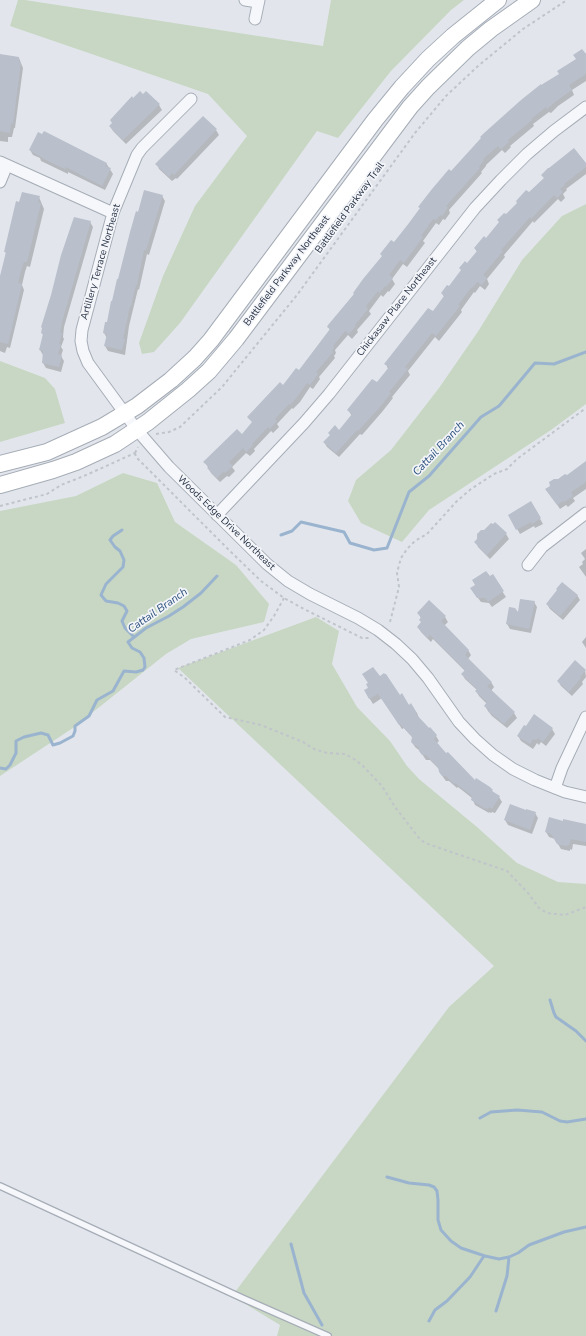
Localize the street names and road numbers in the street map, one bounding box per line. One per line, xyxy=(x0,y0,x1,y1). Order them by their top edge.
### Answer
street label: Battlefield Parkway Trail xyxy=(313,160,387,256)
street label: Artillery Terrace Northeast xyxy=(79,203,123,321)
street label: Battlefield Parkway Northeast xyxy=(241,213,333,329)
street label: Chickasaw Place Northeast xyxy=(355,255,439,359)
street label: Woods Edge Drive Northeast xyxy=(175,473,277,573)

